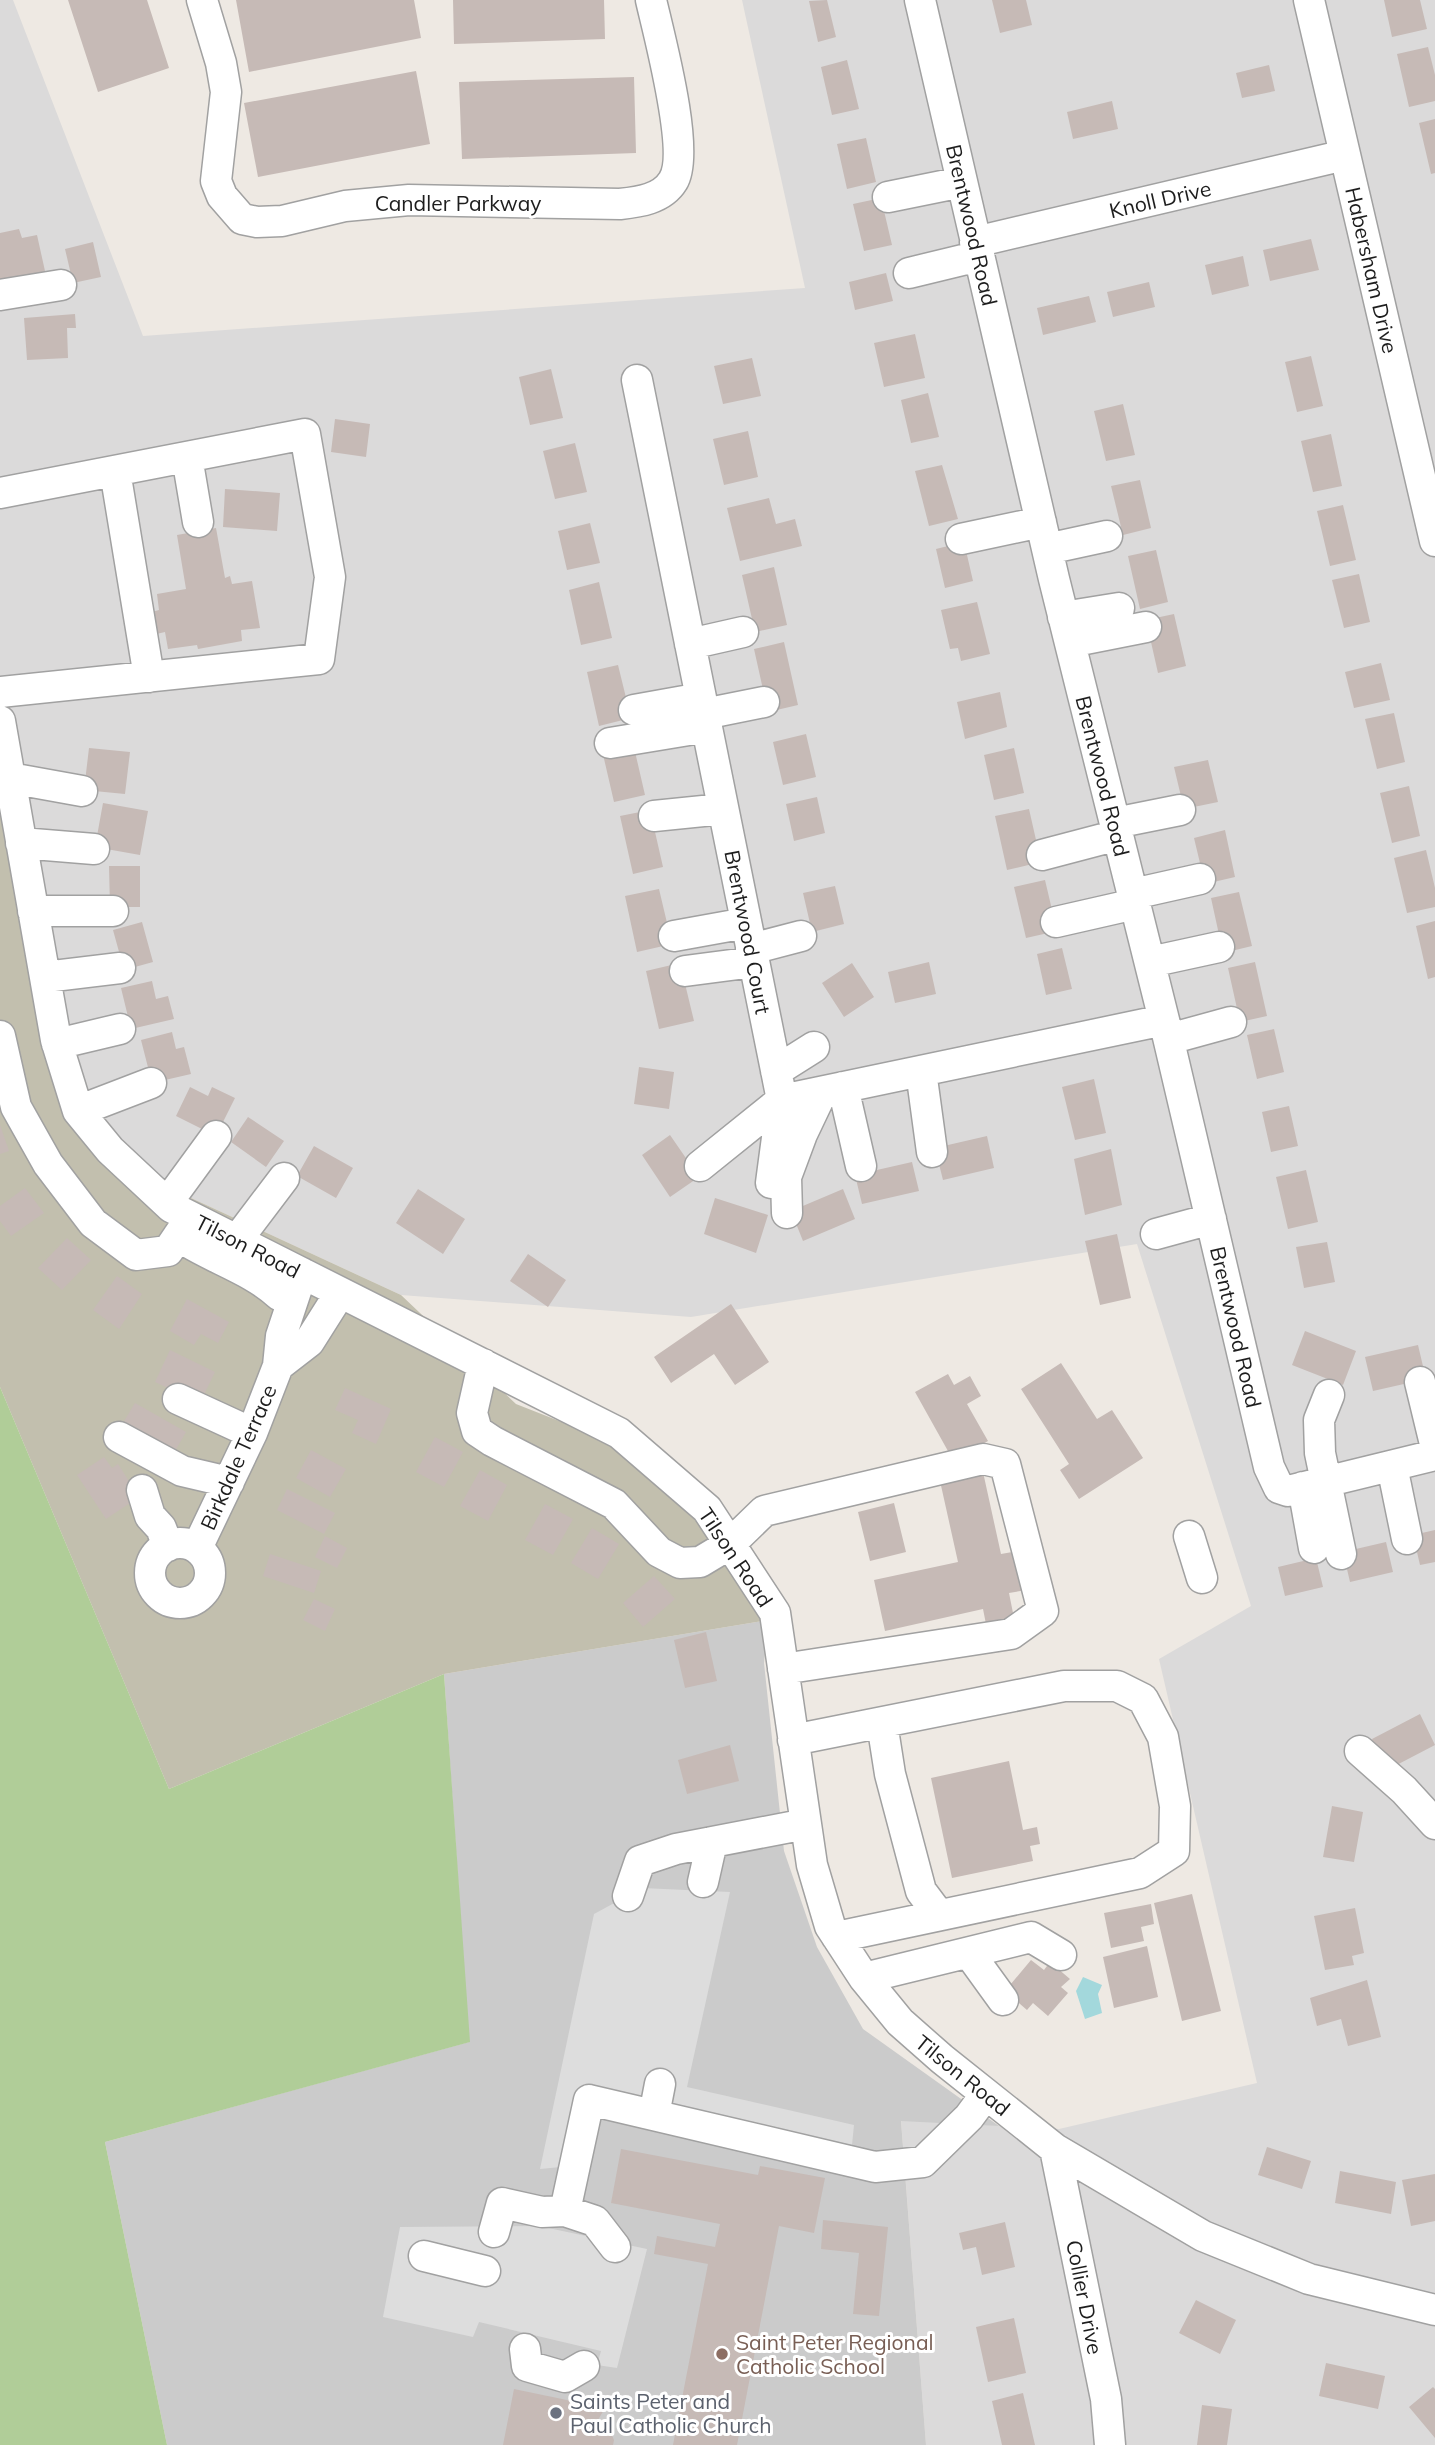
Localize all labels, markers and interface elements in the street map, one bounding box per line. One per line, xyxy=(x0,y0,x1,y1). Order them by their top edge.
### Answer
street label: Brentwood Road xyxy=(941,142,1003,308)
street label: Knoll Drive xyxy=(1106,175,1214,223)
street label: Habersham Drive xyxy=(1340,184,1404,356)
street label: Candler Parkway xyxy=(375,190,541,216)
street label: Brentwood Road xyxy=(1070,693,1136,859)
street label: Brentwood Court xyxy=(719,848,777,1016)
street label: Tilson Road xyxy=(191,1208,305,1284)
street label: Brentwood Road xyxy=(1205,1244,1267,1410)
street label: Birkdale Terrace xyxy=(194,1380,282,1534)
street label: Tilson Road xyxy=(693,1502,779,1612)
street label: Tilson Road xyxy=(910,2029,1016,2121)
street label: Collier Drive xyxy=(1061,2238,1109,2356)
place label: Saint Peter Regional Catholic School xyxy=(736,2329,933,2379)
marker: Saint Peter Regional Catholic School xyxy=(714,2346,730,2362)
place label: Saints Peter and Paul Catholic Church xyxy=(570,2388,771,2438)
marker: Saints Peter and Paul Catholic Church xyxy=(548,2405,564,2421)

